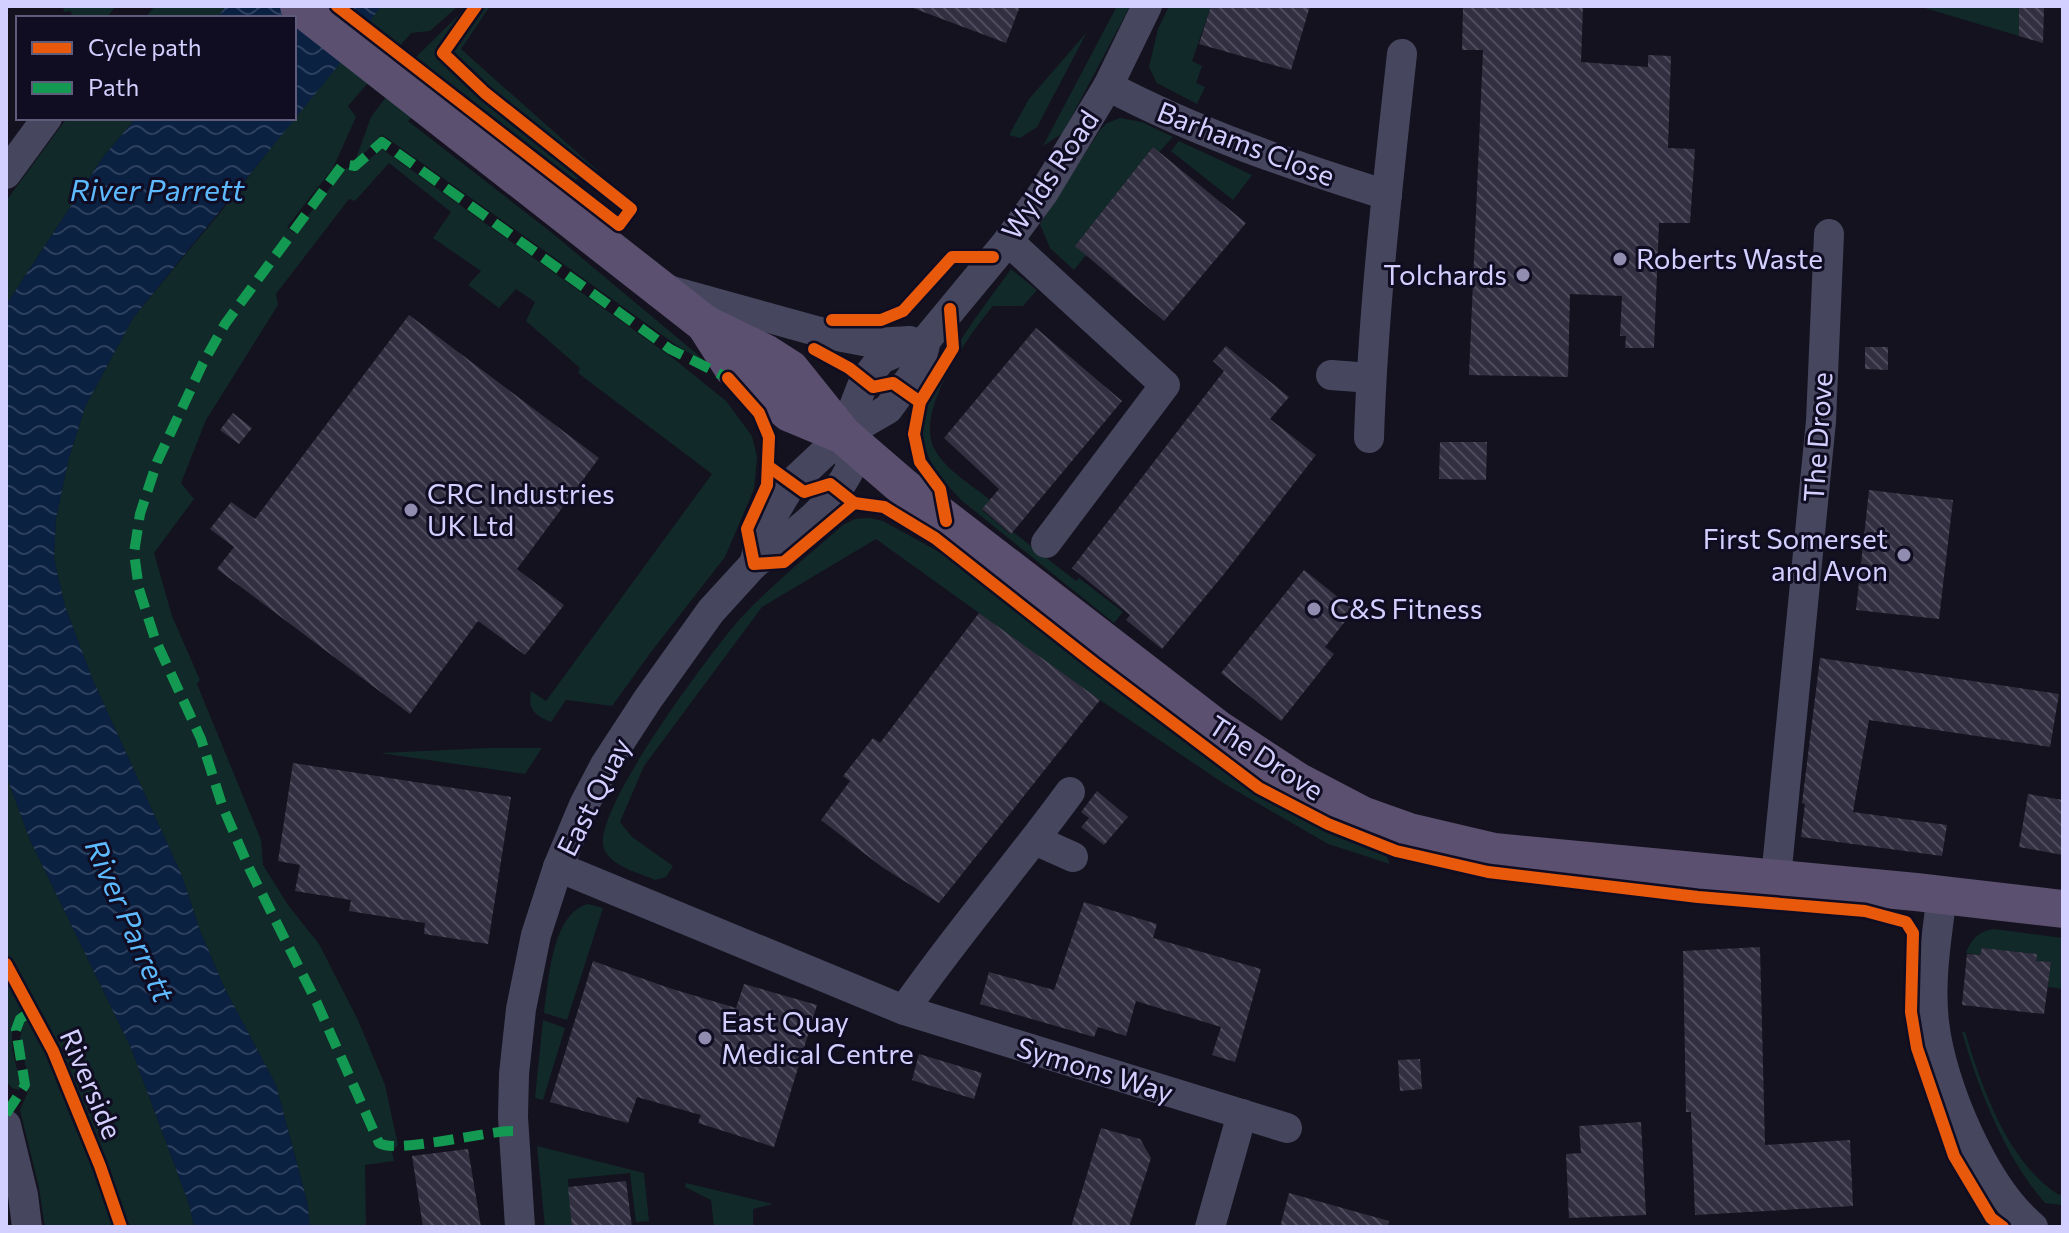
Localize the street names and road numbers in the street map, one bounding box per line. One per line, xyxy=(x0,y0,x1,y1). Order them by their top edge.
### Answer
street label: Barhams Close xyxy=(1153,94,1340,193)
street label: Wylds Road xyxy=(993,103,1105,246)
street label: The Drove xyxy=(1795,371,1839,503)
street label: The Drove xyxy=(1203,707,1330,807)
street label: East Quay xyxy=(549,732,637,861)
street label: Riverside xyxy=(54,1023,130,1144)
street label: Symons Way xyxy=(1013,1029,1177,1109)

